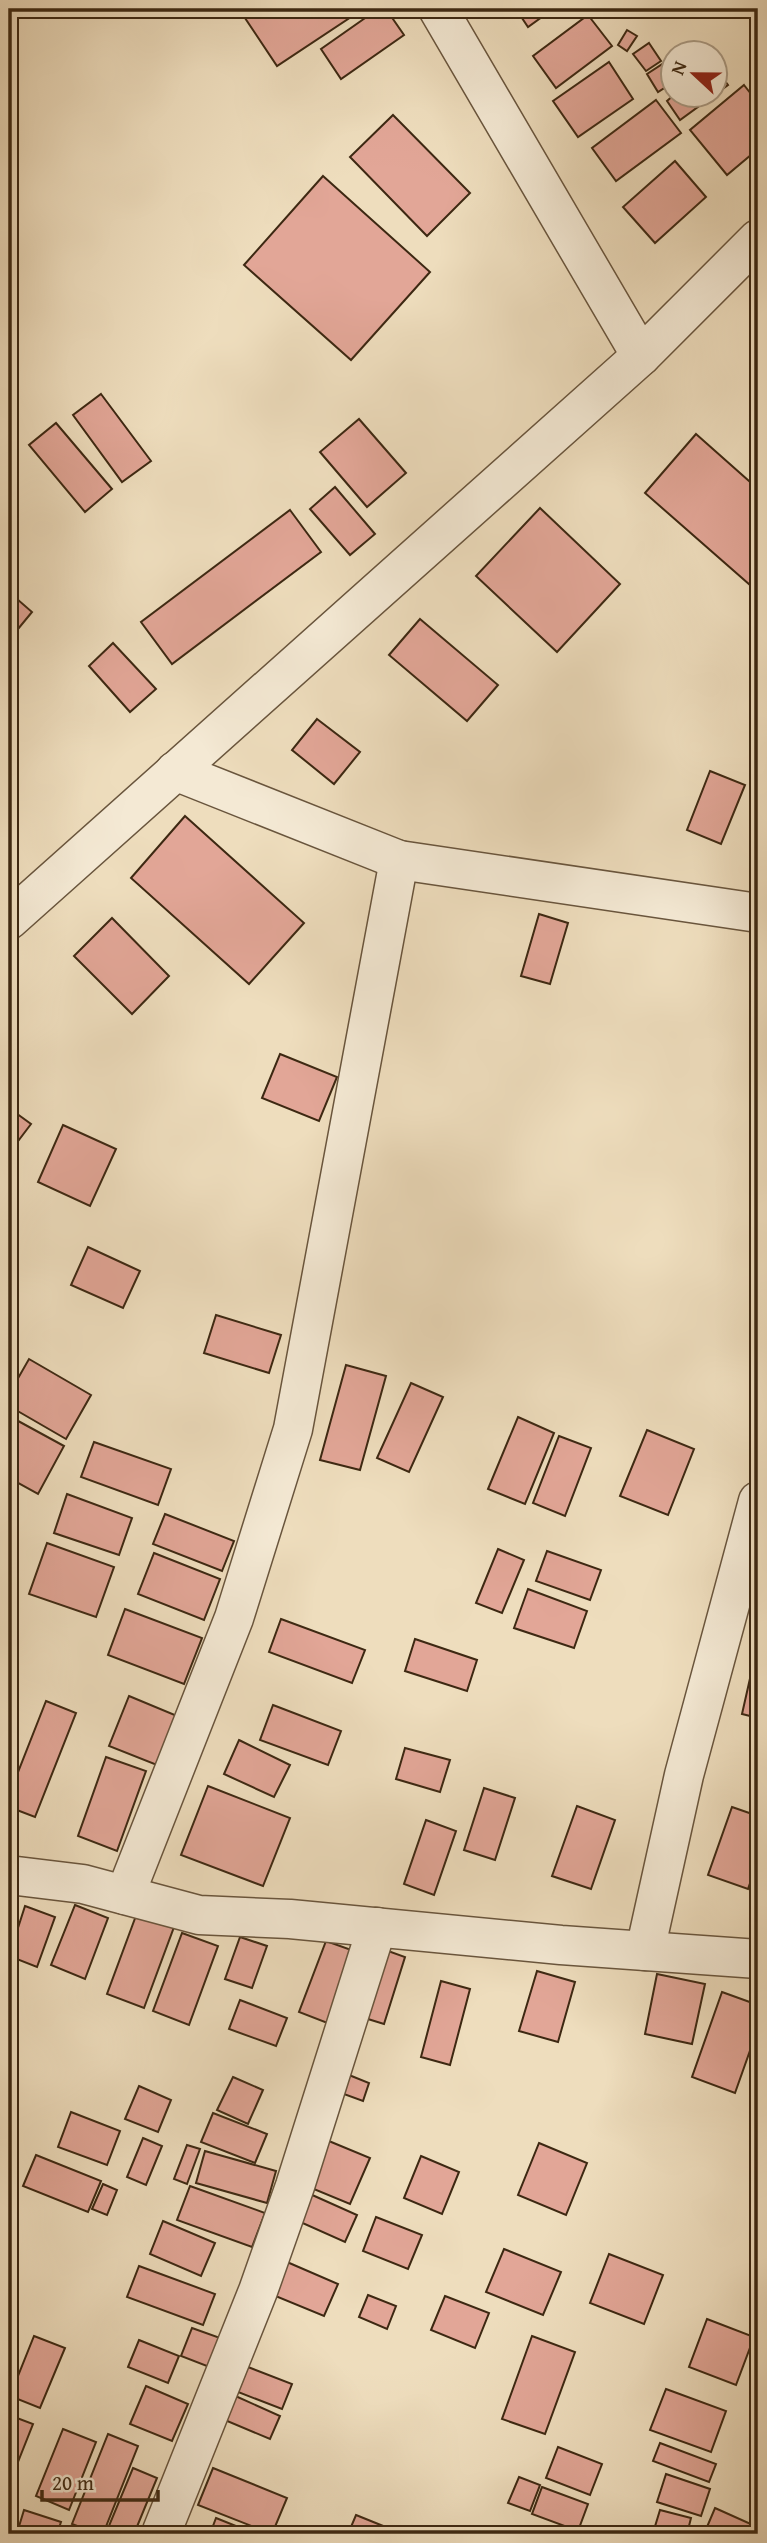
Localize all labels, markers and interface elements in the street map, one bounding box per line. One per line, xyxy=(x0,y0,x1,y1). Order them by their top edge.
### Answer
north arrow xyxy=(658,38,728,108)
text: N xyxy=(663,56,694,79)
scale bar xyxy=(42,2459,158,2503)
text: 20 m xyxy=(52,2467,94,2498)

